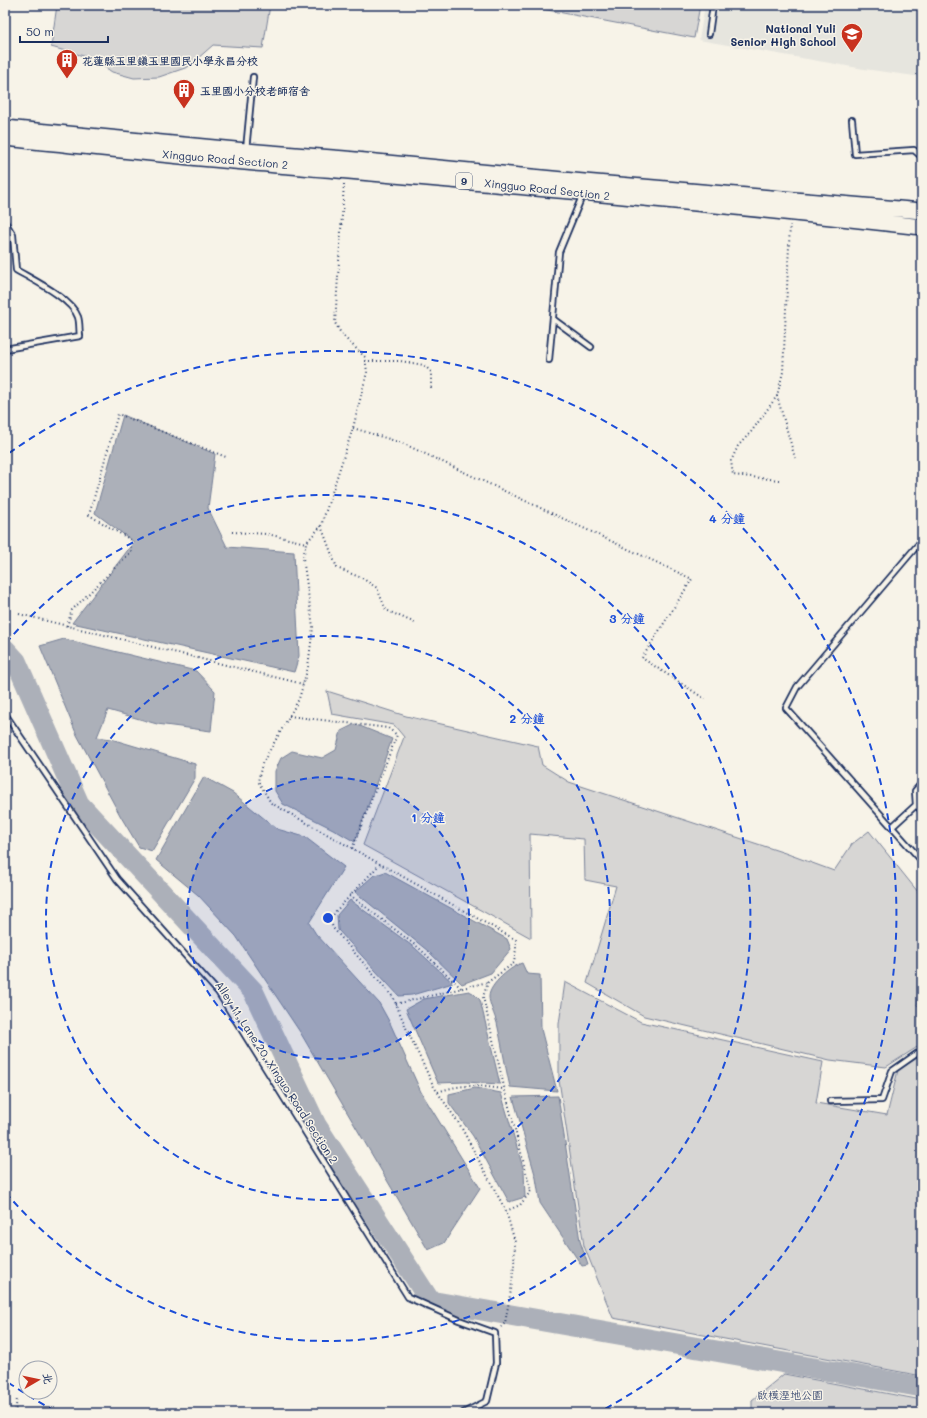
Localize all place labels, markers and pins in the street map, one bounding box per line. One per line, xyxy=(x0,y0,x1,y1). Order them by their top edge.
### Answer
place label: National Yuli Senior High School xyxy=(730,21,836,49)
school or university icon: National Yuli Senior High School xyxy=(839,21,865,54)
building icon: 花蓮縣玉里鎮玉里國民小學永昌分校 xyxy=(54,47,80,80)
place label: 花蓮縣玉里鎮玉里國民小學永昌分校 xyxy=(82,53,258,68)
building icon: 玉里國小分校老師宿舍 xyxy=(171,77,197,110)
place label: 玉里國小分校老師宿舍 xyxy=(200,83,310,98)
centre of rings xyxy=(321,911,335,925)

